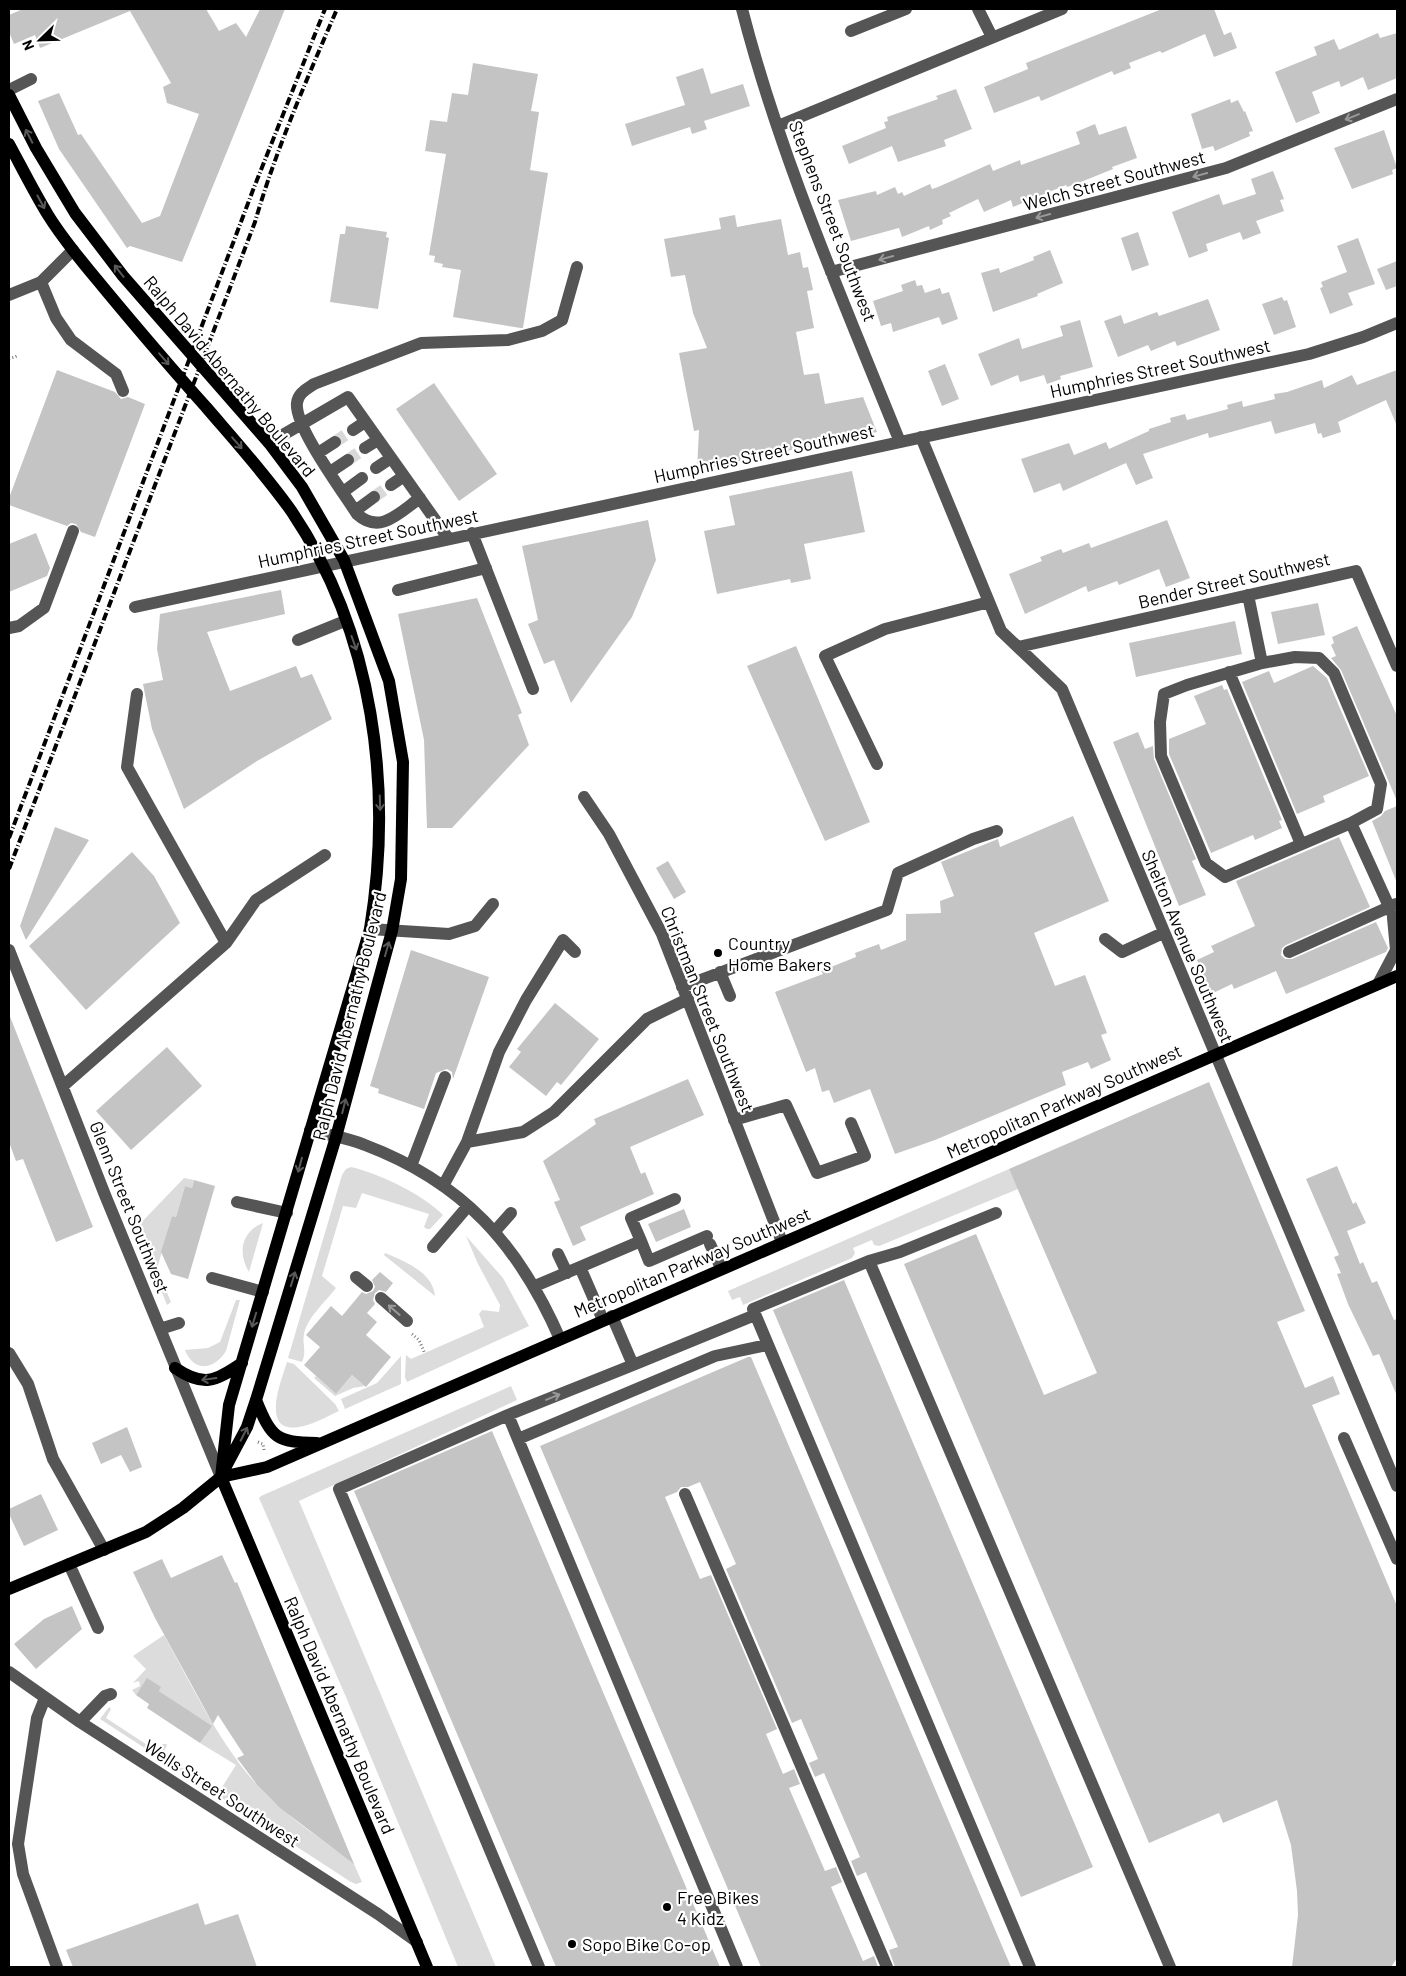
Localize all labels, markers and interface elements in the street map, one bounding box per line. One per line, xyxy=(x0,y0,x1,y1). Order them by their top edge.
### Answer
north arrow xyxy=(15,15,65,65)
text: N xyxy=(18,38,37,53)
one-way arrow xyxy=(1345,113,1360,123)
street label: Stephens Street Southwest xyxy=(784,117,882,325)
one-way arrow xyxy=(24,128,34,143)
street label: Welch Street Southwest xyxy=(1021,145,1207,215)
one-way arrow xyxy=(1193,171,1209,180)
one-way arrow xyxy=(36,194,46,209)
one-way arrow xyxy=(1036,212,1052,222)
one-way arrow xyxy=(878,254,894,263)
one-way arrow xyxy=(114,264,124,278)
street label: Ralph David Abernathy Boulevard xyxy=(139,271,321,481)
street label: Humphries Street Southwest xyxy=(1048,334,1272,402)
one-way arrow xyxy=(159,353,170,366)
street label: Humphries Street Southwest xyxy=(652,419,876,487)
one-way arrow xyxy=(231,436,243,449)
street label: Humphries Street Southwest xyxy=(256,504,480,572)
street label: Bender Street Southwest xyxy=(1136,547,1332,613)
one-way arrow xyxy=(350,635,359,650)
one-way arrow xyxy=(375,794,385,811)
street label: Shelton Avenue Southwest xyxy=(1137,846,1239,1046)
street label: Ralph David Abernathy Boulevard xyxy=(307,889,391,1143)
street label: Christman Street Southwest xyxy=(657,903,759,1115)
place label: Country Home Bakers xyxy=(728,932,831,975)
one-way arrow xyxy=(382,942,392,958)
marker: Country Home Bakers xyxy=(712,947,724,959)
street label: Metropolitan Parkway Southwest xyxy=(943,1039,1185,1163)
one-way arrow xyxy=(340,1099,349,1115)
street label: Glenn Street Southwest xyxy=(85,1118,175,1296)
one-way arrow xyxy=(295,1156,305,1172)
street label: Metropolitan Parkway Southwest xyxy=(570,1202,814,1322)
one-way arrow xyxy=(289,1271,299,1287)
one-way arrow xyxy=(388,1304,401,1315)
one-way arrow xyxy=(249,1312,259,1328)
one-way arrow xyxy=(201,1374,217,1384)
one-way arrow xyxy=(545,1392,560,1401)
one-way arrow xyxy=(239,1426,249,1441)
street label: Ralph David Abernathy Boulevard xyxy=(280,1593,400,1837)
street label: Wells Street Southwest xyxy=(140,1734,304,1852)
place label: Free Bikes 4 Kidz xyxy=(677,1886,759,1929)
marker: Free Bikes 4 Kidz xyxy=(661,1901,673,1913)
place label: Sopo Bike Co-op xyxy=(582,1933,711,1955)
marker: Sopo Bike Co-op xyxy=(566,1938,578,1950)

